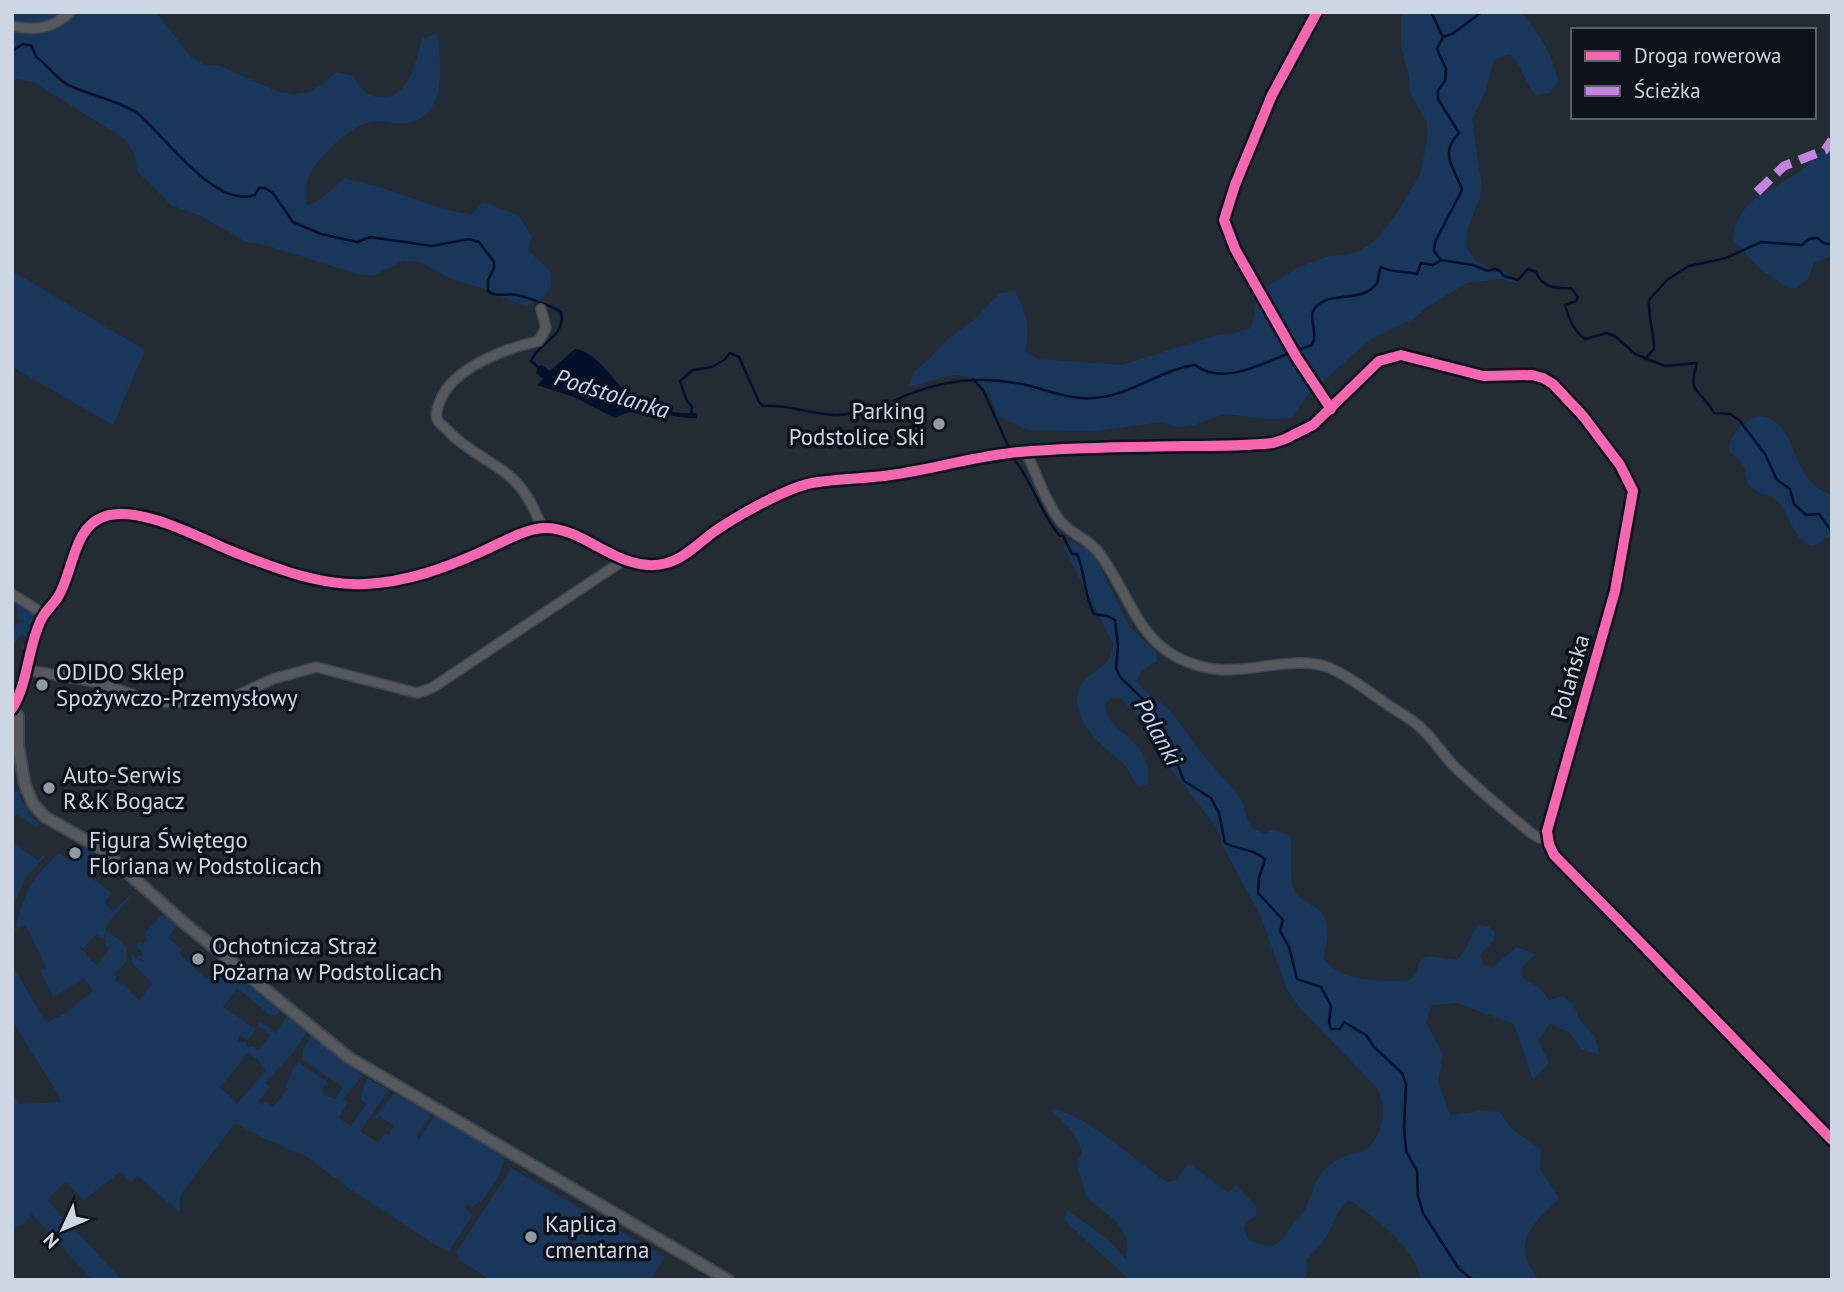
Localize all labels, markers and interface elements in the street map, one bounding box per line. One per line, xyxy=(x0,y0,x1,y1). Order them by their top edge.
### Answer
legend xyxy=(1571,28,1816,119)
text: Droga rowerowa xyxy=(1634,42,1781,69)
text: Ścieżka xyxy=(1634,77,1701,104)
water label: Podstolanka xyxy=(551,361,674,426)
place label: Parking Podstolice Ski xyxy=(789,396,925,451)
marker: Parking Podstolice Ski xyxy=(931,416,947,432)
street label: Polańska xyxy=(1544,631,1595,723)
place label: ODIDO Sklep Spożywczo-Przemysłowy xyxy=(56,657,298,712)
marker: ODIDO Sklep Spożywczo-Przemysłowy xyxy=(34,677,50,693)
water label: Polanki xyxy=(1127,693,1190,772)
place label: Auto-Serwis R&K Bogacz xyxy=(63,760,185,815)
marker: Auto-Serwis R&K Bogacz xyxy=(41,780,57,796)
place label: Figura Świętego Floriana w Podstolicach xyxy=(89,825,322,880)
marker: Figura Świętego Floriana w Podstolicach xyxy=(67,845,83,861)
place label: Ochotnicza Straż Pożarna w Podstolicach xyxy=(212,931,442,986)
marker: Ochotnicza Straż Pożarna w Podstolicach xyxy=(190,951,206,967)
north arrow xyxy=(28,1194,98,1264)
place label: Kaplica cmentarna xyxy=(545,1209,649,1264)
text: N xyxy=(38,1228,64,1254)
marker: Kaplica cmentarna xyxy=(523,1229,539,1245)

